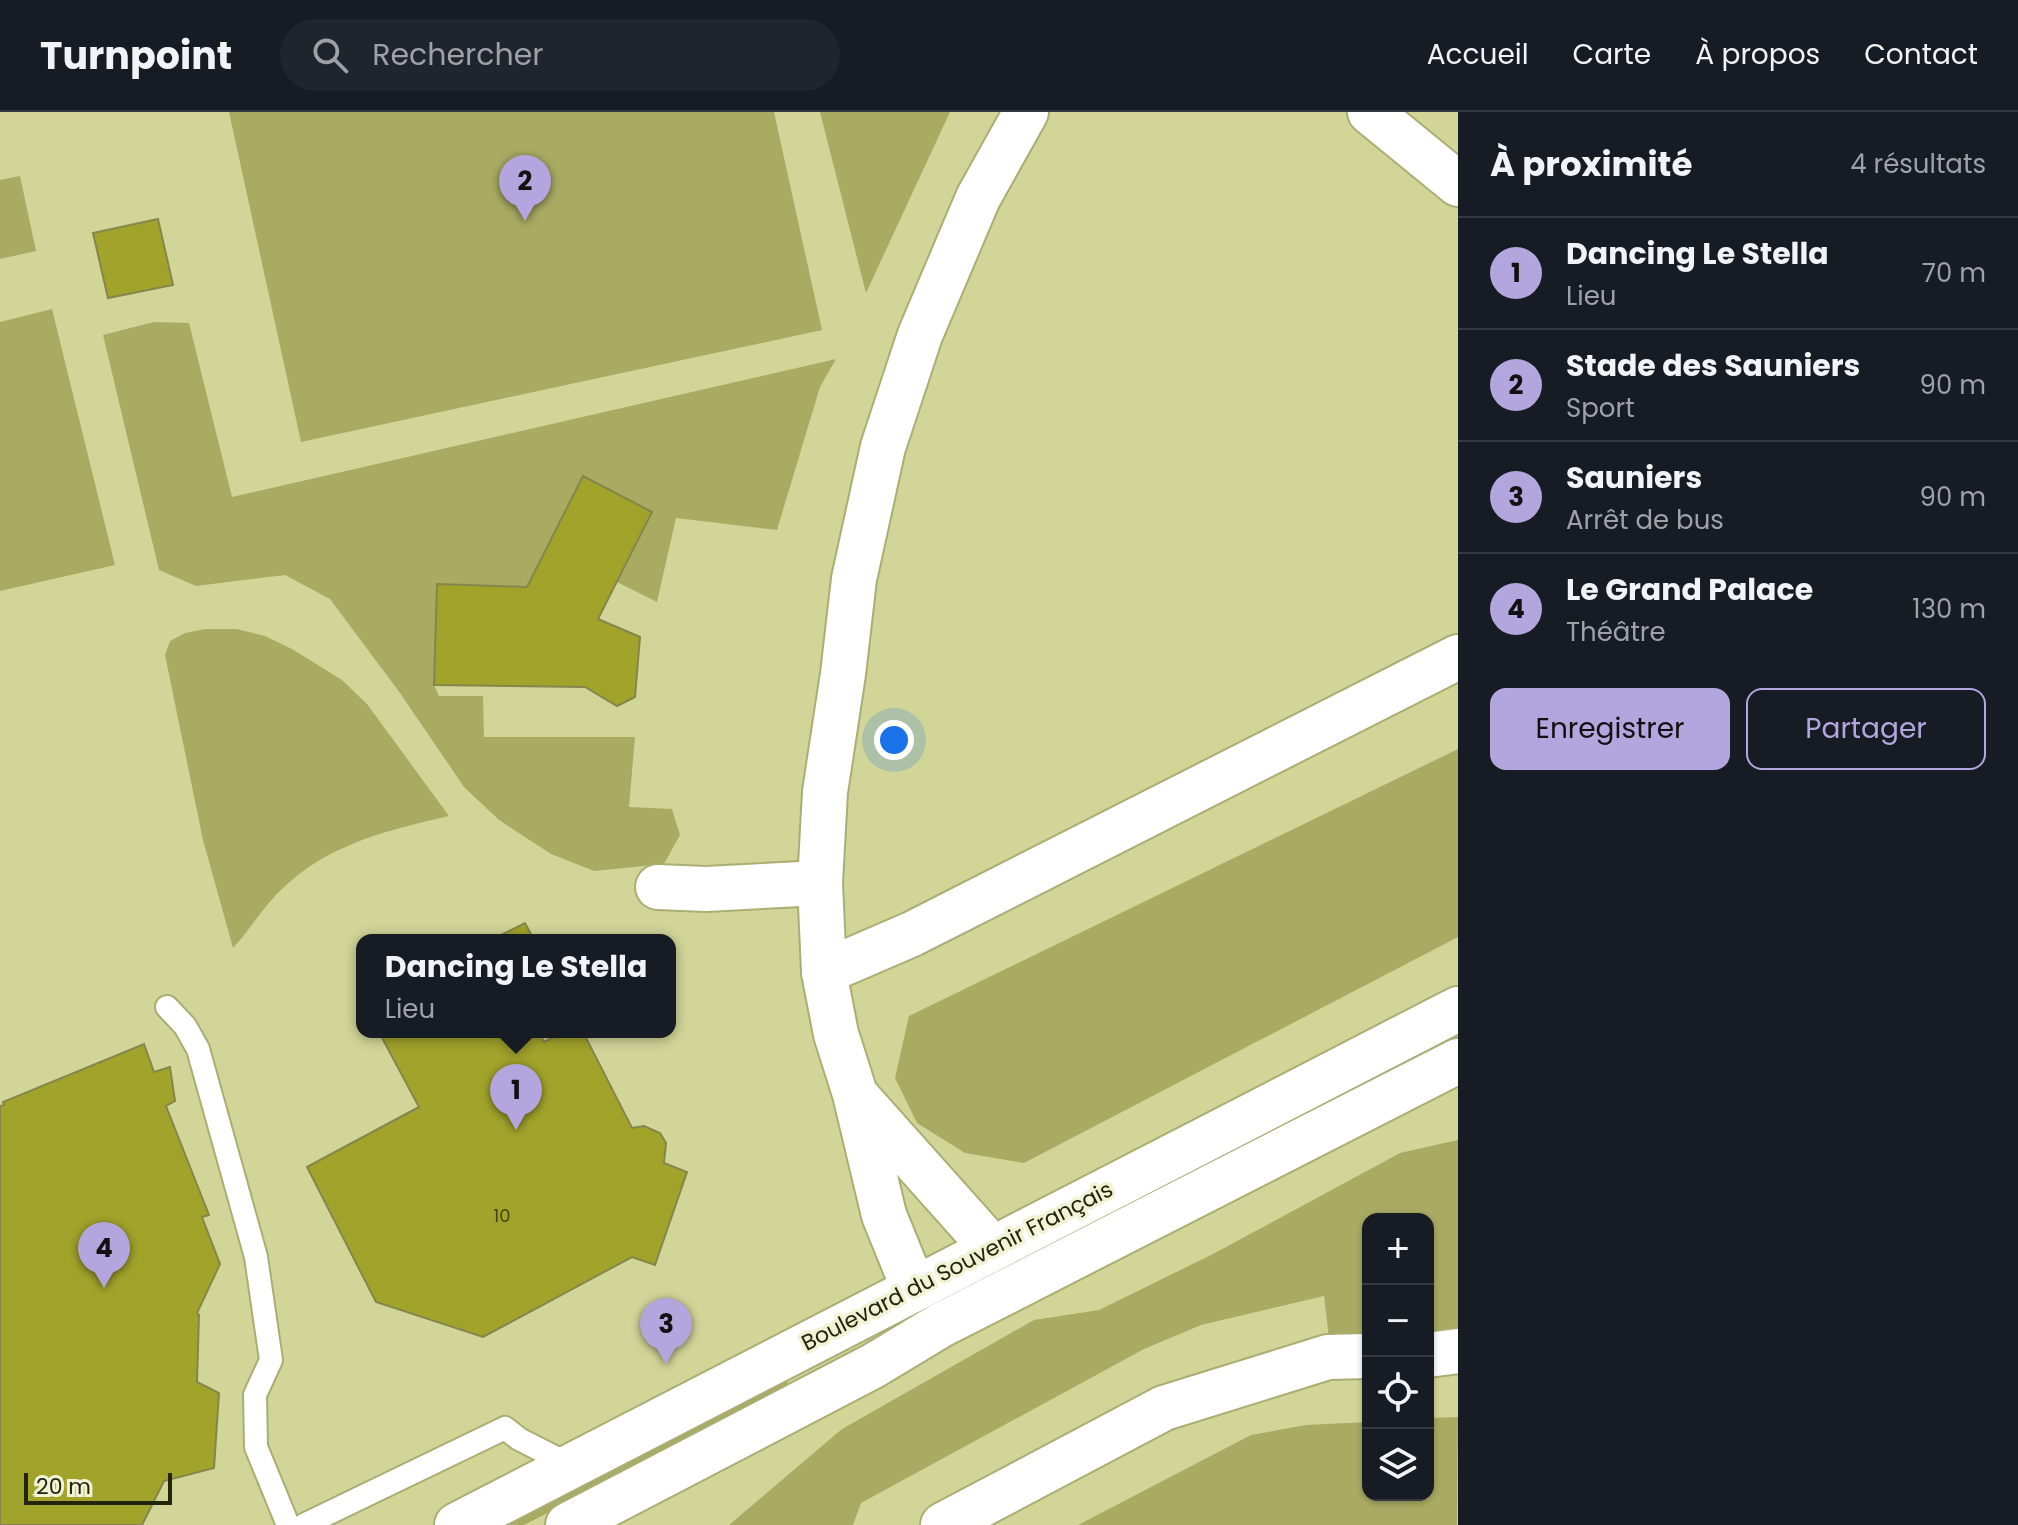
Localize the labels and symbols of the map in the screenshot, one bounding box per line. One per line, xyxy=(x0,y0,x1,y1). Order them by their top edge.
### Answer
pin: 2 xyxy=(499,155,551,221)
your location xyxy=(874,720,914,760)
pin: 1 xyxy=(490,1064,542,1130)
street label: Boulevard du Souvenir Français xyxy=(796,1174,1118,1358)
house number: 10 xyxy=(493,1203,511,1228)
pin: 4 xyxy=(78,1222,130,1288)
pin: 3 xyxy=(640,1298,692,1364)
scale bar xyxy=(24,1469,172,1505)

